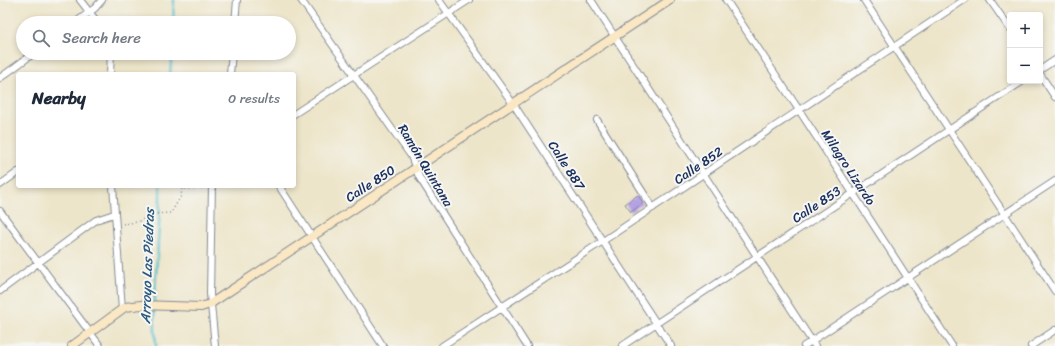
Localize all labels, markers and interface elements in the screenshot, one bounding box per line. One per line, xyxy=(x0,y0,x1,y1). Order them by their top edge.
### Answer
map controls xyxy=(1007,12,1043,84)
button: + xyxy=(1007,12,1043,48)
search box xyxy=(16,16,296,60)
text: Search here xyxy=(62,25,141,51)
icon: search xyxy=(30,27,52,49)
button: − xyxy=(1007,48,1043,84)
text: Nearby xyxy=(32,83,86,113)
text: 0 results xyxy=(228,87,280,110)
street label: Ramón Quintana xyxy=(392,119,460,212)
street label: Milagro Lizardo xyxy=(815,125,882,211)
street label: Calle 887 xyxy=(542,136,592,196)
street label: Calle 852 xyxy=(669,140,728,190)
street label: Calle 850 xyxy=(340,158,400,208)
street label: Calle 853 xyxy=(787,180,846,229)
water label: Arroyo Las Piedras xyxy=(133,205,162,325)

